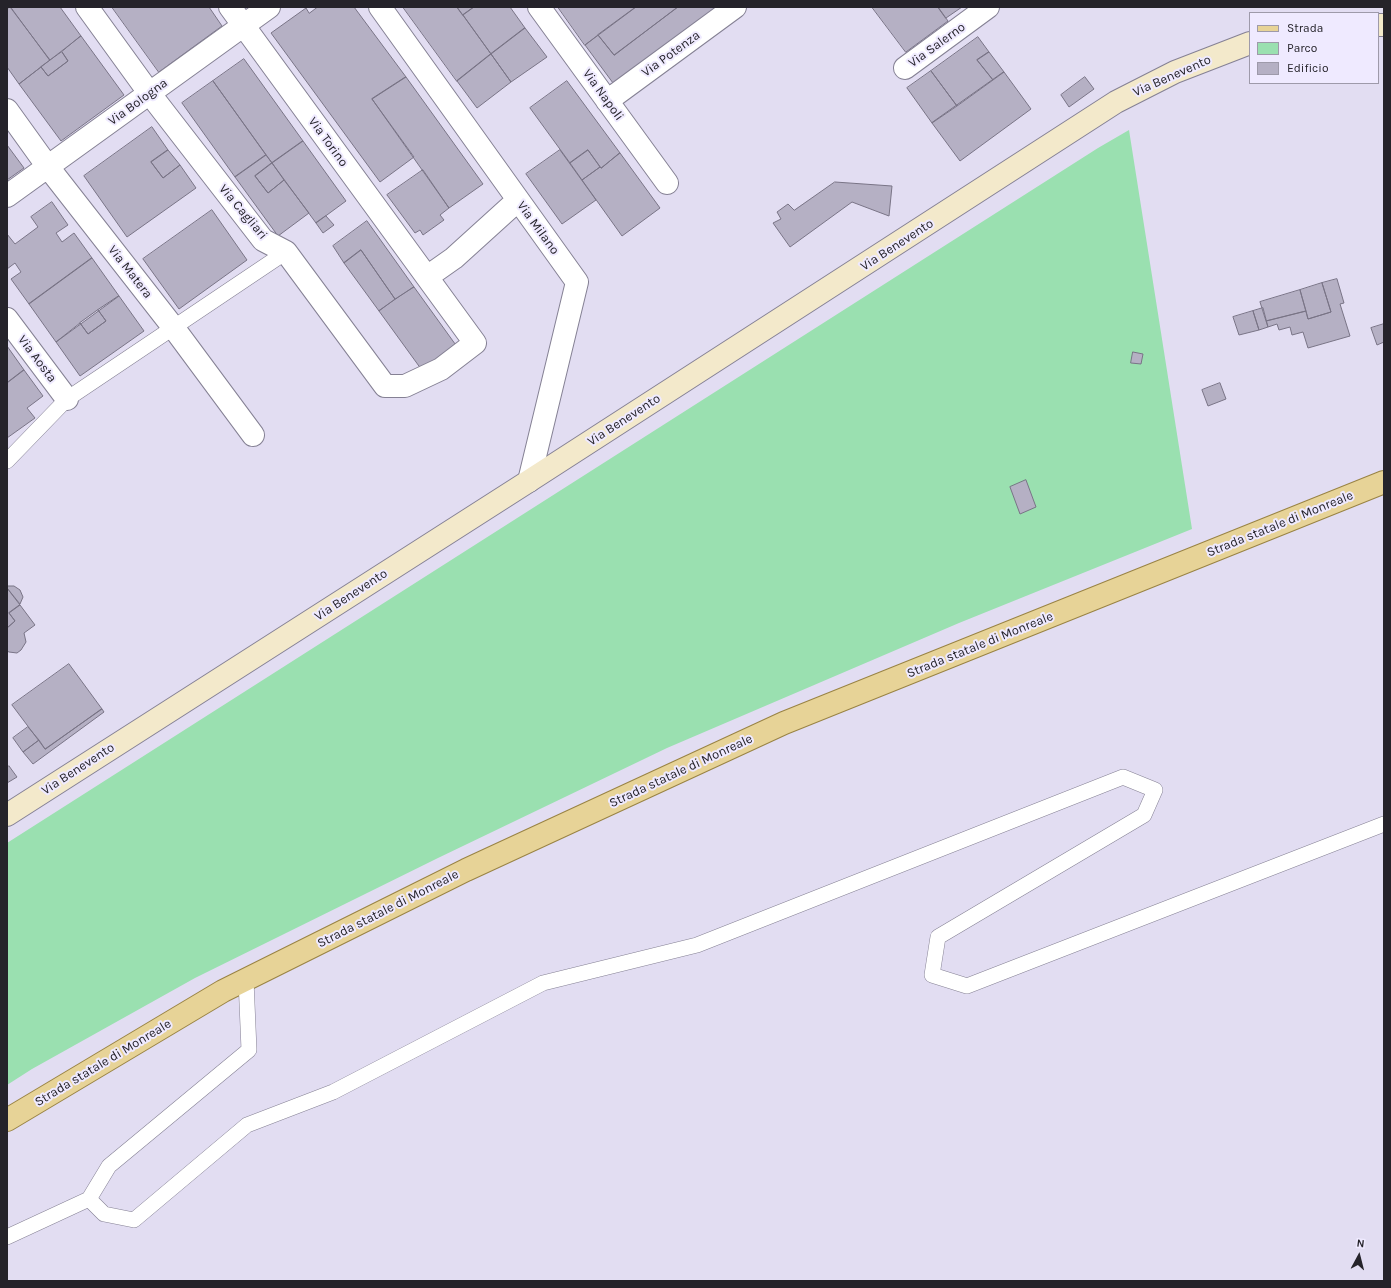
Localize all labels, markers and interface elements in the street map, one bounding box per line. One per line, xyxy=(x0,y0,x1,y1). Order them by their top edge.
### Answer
legend xyxy=(1249,12,1379,84)
street label: Via Salerno xyxy=(906,19,968,71)
text: Strada xyxy=(1287,21,1323,35)
street label: Via Potenza xyxy=(639,28,703,80)
text: Parco xyxy=(1287,41,1317,55)
street label: Via Benevento xyxy=(1131,52,1213,100)
text: Edificio xyxy=(1287,61,1328,75)
street label: Via Napoli xyxy=(579,66,627,124)
street label: Via Bologna xyxy=(105,75,171,129)
street label: Via Torino xyxy=(305,114,351,170)
street label: Via Cagliari xyxy=(215,181,271,243)
street label: Via Milano xyxy=(513,198,563,258)
street label: Via Benevento xyxy=(858,216,936,274)
street label: Via Matera xyxy=(104,242,156,302)
street label: Via Aosta xyxy=(14,332,60,386)
street label: Via Benevento xyxy=(585,391,663,449)
street label: Strada statale di Monreale xyxy=(1205,487,1355,561)
street label: Via Benevento xyxy=(312,566,390,624)
street label: Strada statale di Monreale xyxy=(905,608,1055,682)
street label: Strada statale di Monreale xyxy=(607,731,755,811)
street label: Via Benevento xyxy=(39,740,117,798)
street label: Strada statale di Monreale xyxy=(315,867,461,951)
street label: Strada statale di Monreale xyxy=(32,1016,174,1110)
north arrow xyxy=(1339,1236,1379,1276)
text: N xyxy=(1356,1237,1365,1251)

